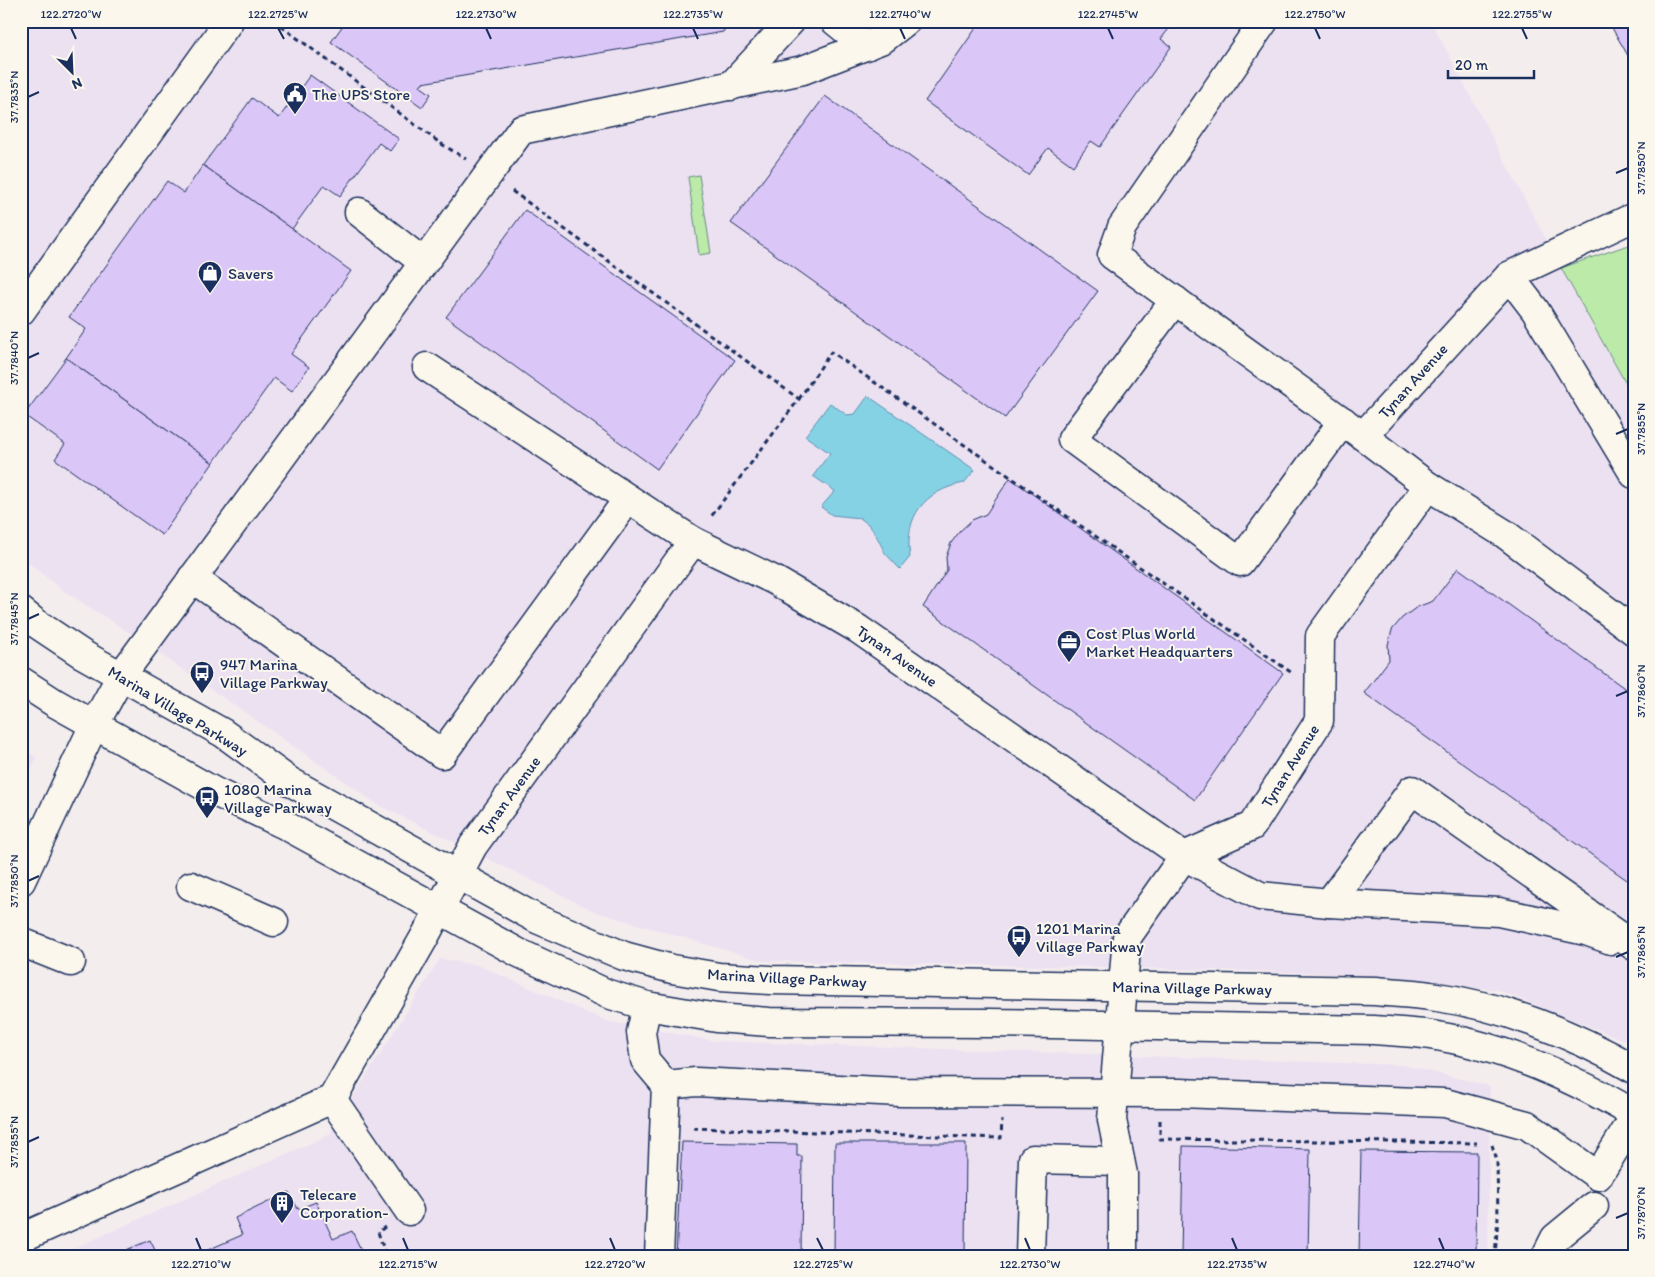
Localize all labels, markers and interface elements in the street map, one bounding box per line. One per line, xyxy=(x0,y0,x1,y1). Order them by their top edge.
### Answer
text: 122.2720°W xyxy=(41,7,101,21)
text: 122.2725°W xyxy=(248,7,308,21)
text: 122.2730°W xyxy=(455,7,517,21)
text: 122.2735°W xyxy=(663,7,723,21)
text: 122.2740°W xyxy=(869,7,931,21)
text: 122.2745°W xyxy=(1078,7,1138,21)
text: 122.2750°W xyxy=(1285,7,1345,21)
text: 122.2755°W xyxy=(1492,7,1552,21)
north arrow xyxy=(48,48,98,98)
scale bar xyxy=(1448,48,1534,80)
text: 20 m xyxy=(1455,56,1489,74)
text: 37.7835°N xyxy=(7,71,21,123)
text: N xyxy=(69,74,85,93)
public building icon: The UPS Store xyxy=(282,81,308,115)
place label: The UPS Store xyxy=(312,85,410,104)
text: 37.7850°N xyxy=(1634,141,1648,195)
shop icon: Savers xyxy=(197,260,223,294)
place label: Savers xyxy=(228,264,274,283)
text: 37.7840°N xyxy=(7,331,21,385)
street label: Tynan Avenue xyxy=(1374,340,1452,422)
text: 37.7855°N xyxy=(1634,403,1648,455)
text: 37.7845°N xyxy=(7,592,21,646)
street label: Tynan Avenue xyxy=(853,621,941,691)
place label: Cost Plus World Market Headquarters xyxy=(1086,624,1233,661)
office icon: Cost Plus World Market Headquarters xyxy=(1056,629,1082,663)
place label: 947 Marina Village Parkway xyxy=(220,655,328,692)
bus stop icon: 947 Marina Village Parkway xyxy=(189,660,215,694)
street label: Marina Village Parkway xyxy=(105,662,252,760)
text: 37.7860°N xyxy=(1634,664,1648,718)
street label: Tynan Avenue xyxy=(1257,721,1323,811)
street label: Tynan Avenue xyxy=(474,752,544,840)
place label: 1080 Marina Village Parkway xyxy=(224,780,332,817)
bus stop icon: 1080 Marina Village Parkway xyxy=(194,785,220,819)
text: 37.7850°N xyxy=(7,854,21,908)
place label: 1201 Marina Village Parkway xyxy=(1036,919,1144,956)
bus stop icon: 1201 Marina Village Parkway xyxy=(1006,924,1032,958)
text: 37.7865°N xyxy=(1634,926,1648,978)
street label: Marina Village Parkway xyxy=(707,964,868,992)
street label: Marina Village Parkway xyxy=(1112,977,1272,999)
text: 37.7855°N xyxy=(7,1116,21,1168)
place label: Telecare Corporation- xyxy=(300,1185,389,1222)
text: 37.7870°N xyxy=(1634,1187,1648,1239)
building icon: Telecare Corporation- xyxy=(269,1190,295,1224)
text: 122.2710°W xyxy=(171,1257,231,1271)
text: 122.2715°W xyxy=(378,1257,438,1271)
text: 122.2720°W xyxy=(585,1257,645,1271)
text: 122.2725°W xyxy=(793,1257,853,1271)
text: 122.2730°W xyxy=(999,1257,1061,1271)
text: 122.2735°W xyxy=(1207,1257,1267,1271)
text: 122.2740°W xyxy=(1413,1257,1475,1271)

